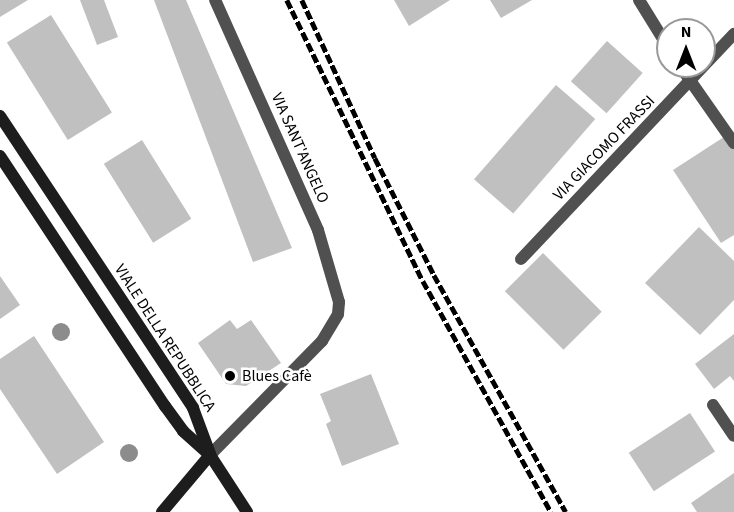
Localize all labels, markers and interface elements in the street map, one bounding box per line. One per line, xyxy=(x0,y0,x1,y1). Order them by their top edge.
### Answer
north arrow xyxy=(656,18,716,78)
text: N xyxy=(681,21,691,43)
street label: VIA SANT'ANGELO xyxy=(267,90,333,206)
street label: VIA GIACOMO FRASSI xyxy=(549,92,659,204)
street label: VIALE DELLA REPUBBLICA xyxy=(110,261,220,415)
place label: Blues Cafè xyxy=(242,366,312,386)
marker: Blues Cafè xyxy=(223,369,237,383)

